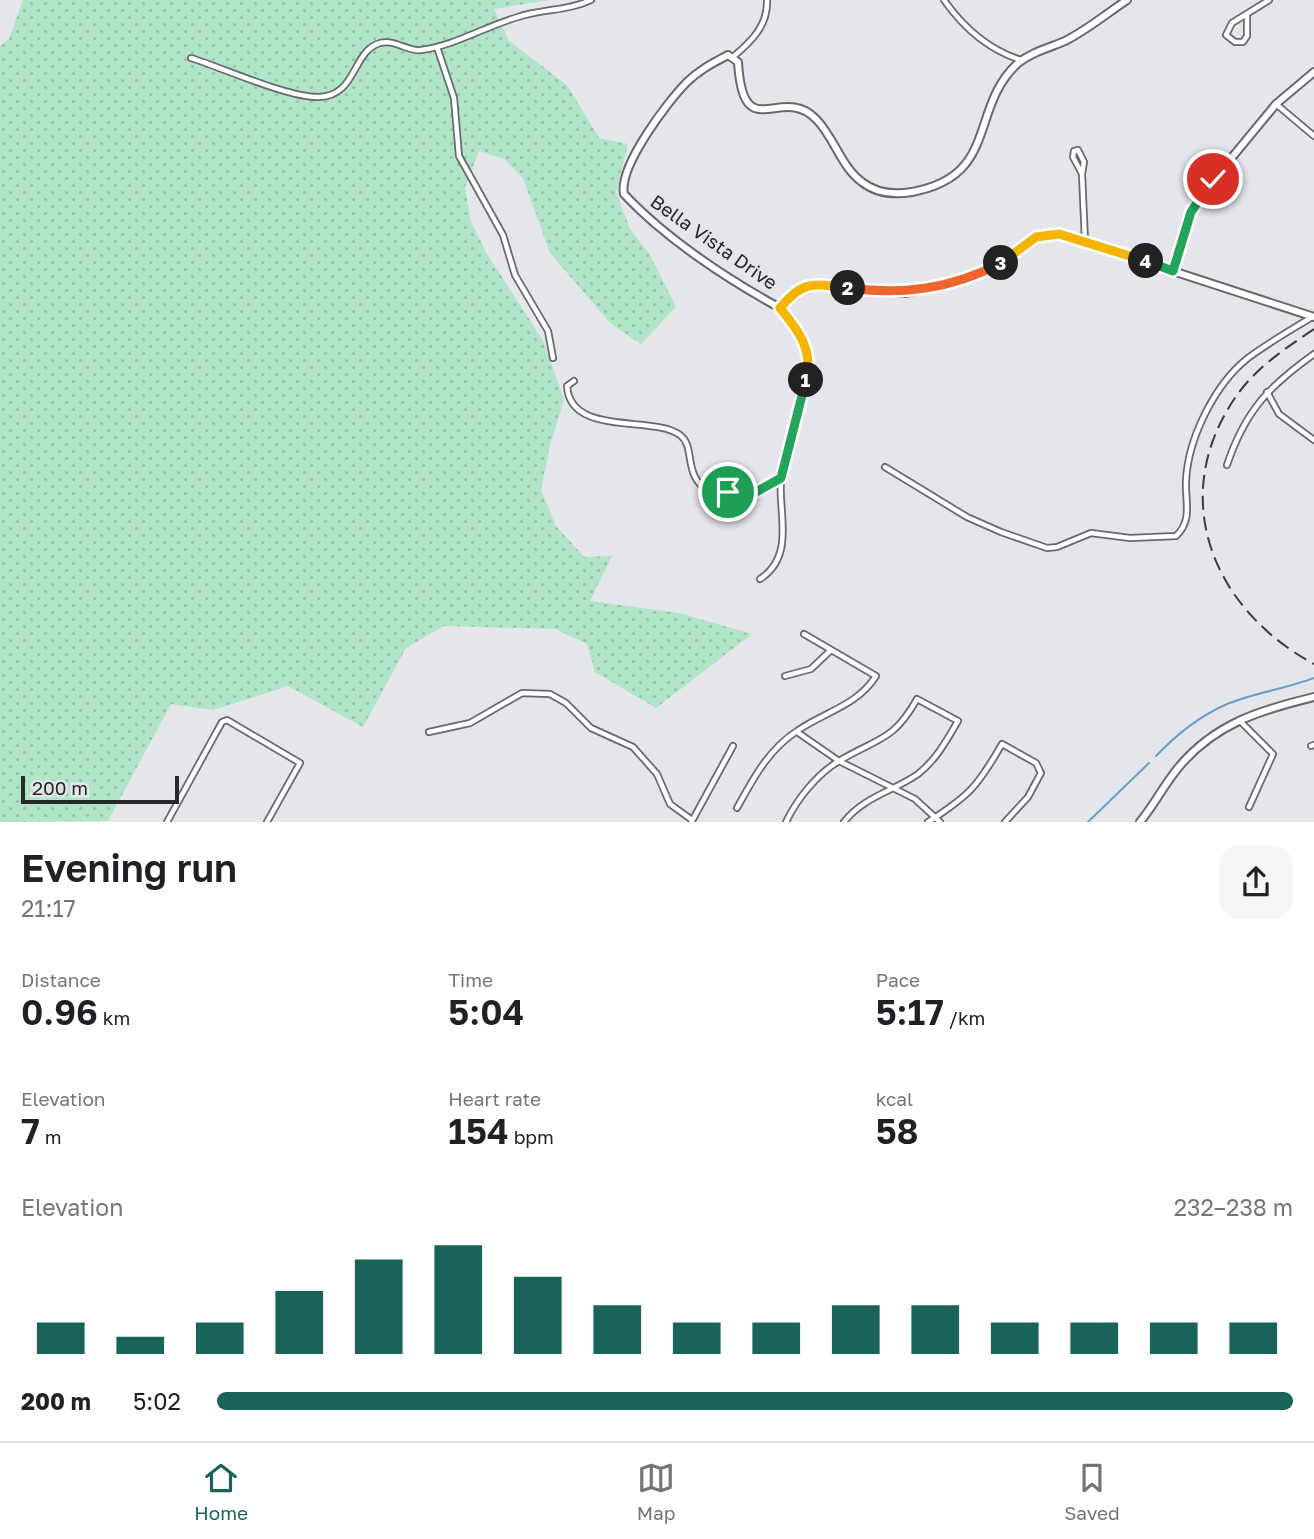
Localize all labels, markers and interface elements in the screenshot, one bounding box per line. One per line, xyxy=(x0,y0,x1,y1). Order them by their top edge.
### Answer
pin xyxy=(1183,149,1243,209)
icon: check xyxy=(1194,160,1232,198)
street label: Bella Vista Drive xyxy=(646,189,782,294)
pin: 4 xyxy=(1128,244,1164,278)
pin: 3 xyxy=(984,246,1018,280)
text: 4 xyxy=(1140,249,1151,272)
text: 3 xyxy=(995,251,1006,274)
pin: 2 xyxy=(830,270,866,306)
text: 2 xyxy=(842,276,853,299)
pin: 1 xyxy=(788,362,824,398)
text: 1 xyxy=(801,368,810,391)
pin xyxy=(698,462,758,522)
icon: arrive xyxy=(709,473,747,511)
scale bar xyxy=(21,772,178,804)
text: 200 m xyxy=(32,776,88,799)
text: Evening run xyxy=(21,845,237,890)
button: share xyxy=(1219,845,1293,919)
text: 21:17 xyxy=(21,894,76,922)
text: Distance xyxy=(21,968,101,991)
text: Time xyxy=(448,968,493,991)
text: Pace xyxy=(876,968,920,991)
text: 0.96 xyxy=(21,991,98,1033)
text: 5:04 xyxy=(448,991,525,1033)
text: 5:17 xyxy=(876,991,944,1033)
text: km xyxy=(98,1006,130,1029)
text: /km xyxy=(944,1006,985,1029)
text: Elevation xyxy=(21,1087,106,1110)
text: Heart rate xyxy=(448,1087,541,1110)
text: kcal xyxy=(876,1087,913,1110)
text: 7 xyxy=(21,1110,40,1152)
text: 154 xyxy=(448,1110,509,1152)
text: 58 xyxy=(876,1110,919,1152)
text: m xyxy=(40,1125,61,1148)
text: bpm xyxy=(509,1125,554,1148)
text: Elevation xyxy=(21,1193,123,1221)
text: 232–238 m xyxy=(1174,1193,1293,1221)
text: 200 m xyxy=(21,1387,91,1415)
text: 5:02 xyxy=(133,1387,181,1415)
tab: Home xyxy=(194,1459,248,1524)
tab: Map xyxy=(637,1459,675,1524)
tab: Saved xyxy=(1064,1459,1120,1524)

